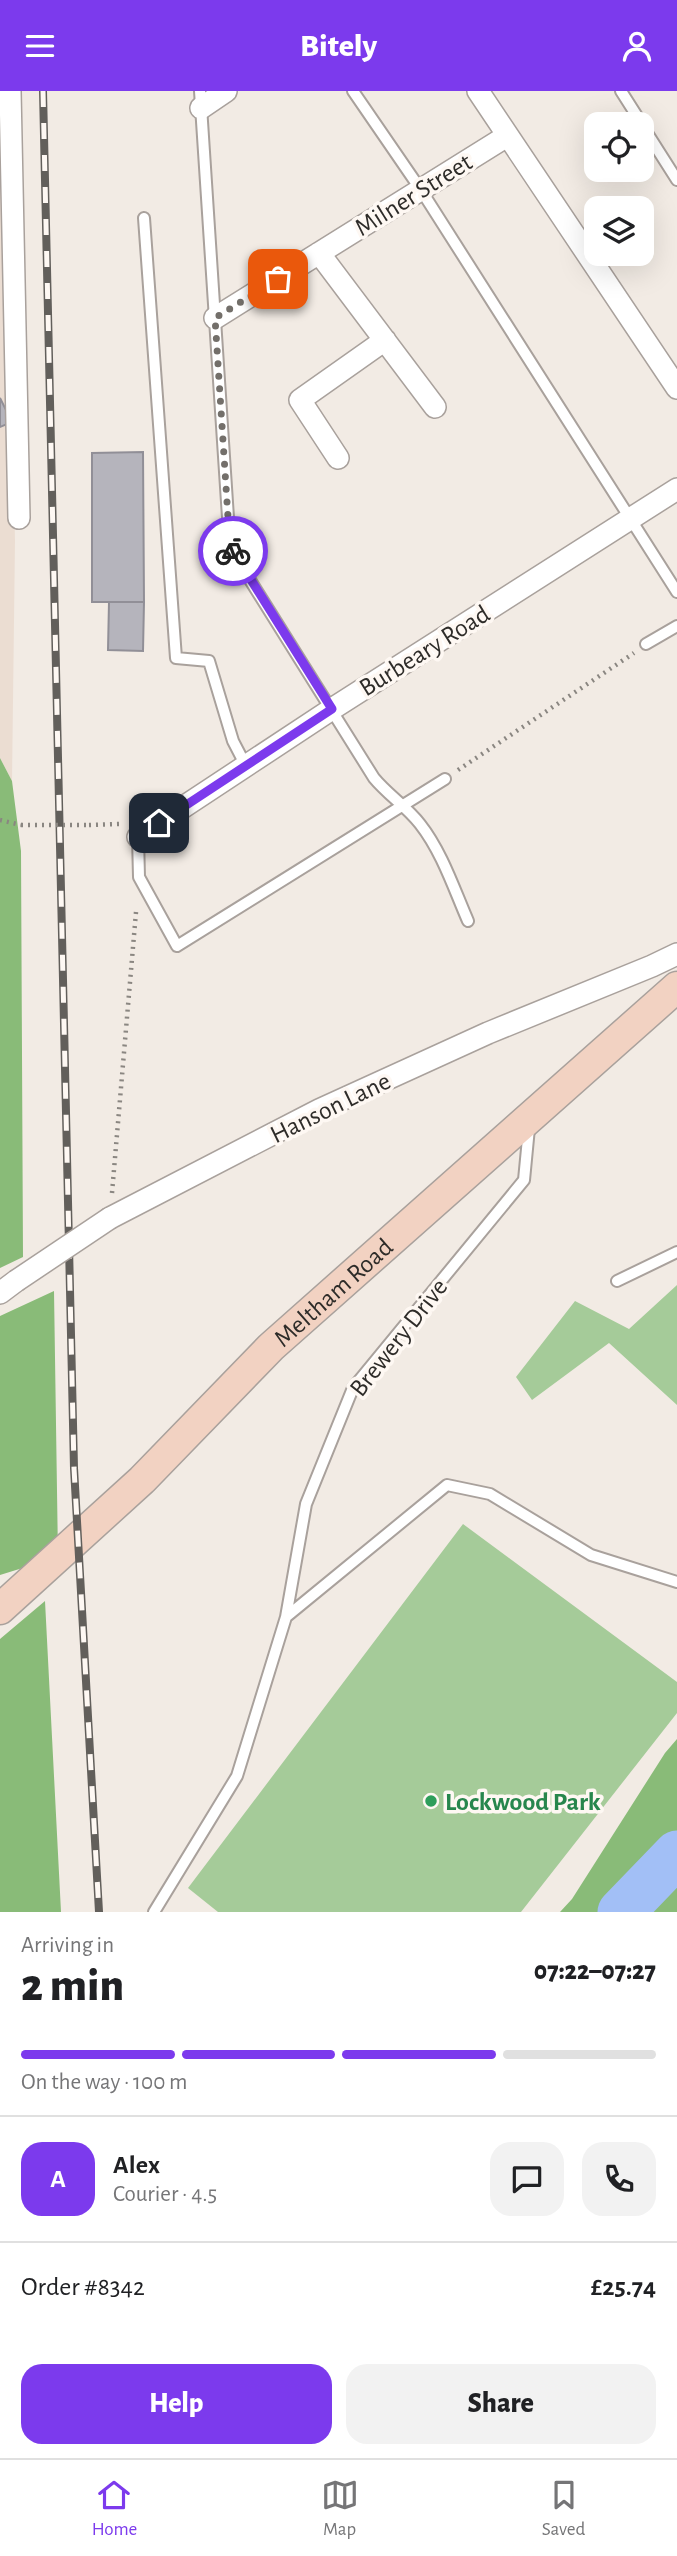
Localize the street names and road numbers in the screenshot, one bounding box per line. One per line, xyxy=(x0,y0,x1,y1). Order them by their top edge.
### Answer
street label: Milner Street xyxy=(350,149,477,241)
street label: Burbeary Road xyxy=(355,601,494,701)
street label: Hanson Lane xyxy=(266,1068,395,1148)
street label: Meltham Road xyxy=(269,1234,398,1352)
street label: Brewery Drive xyxy=(345,1274,453,1401)

